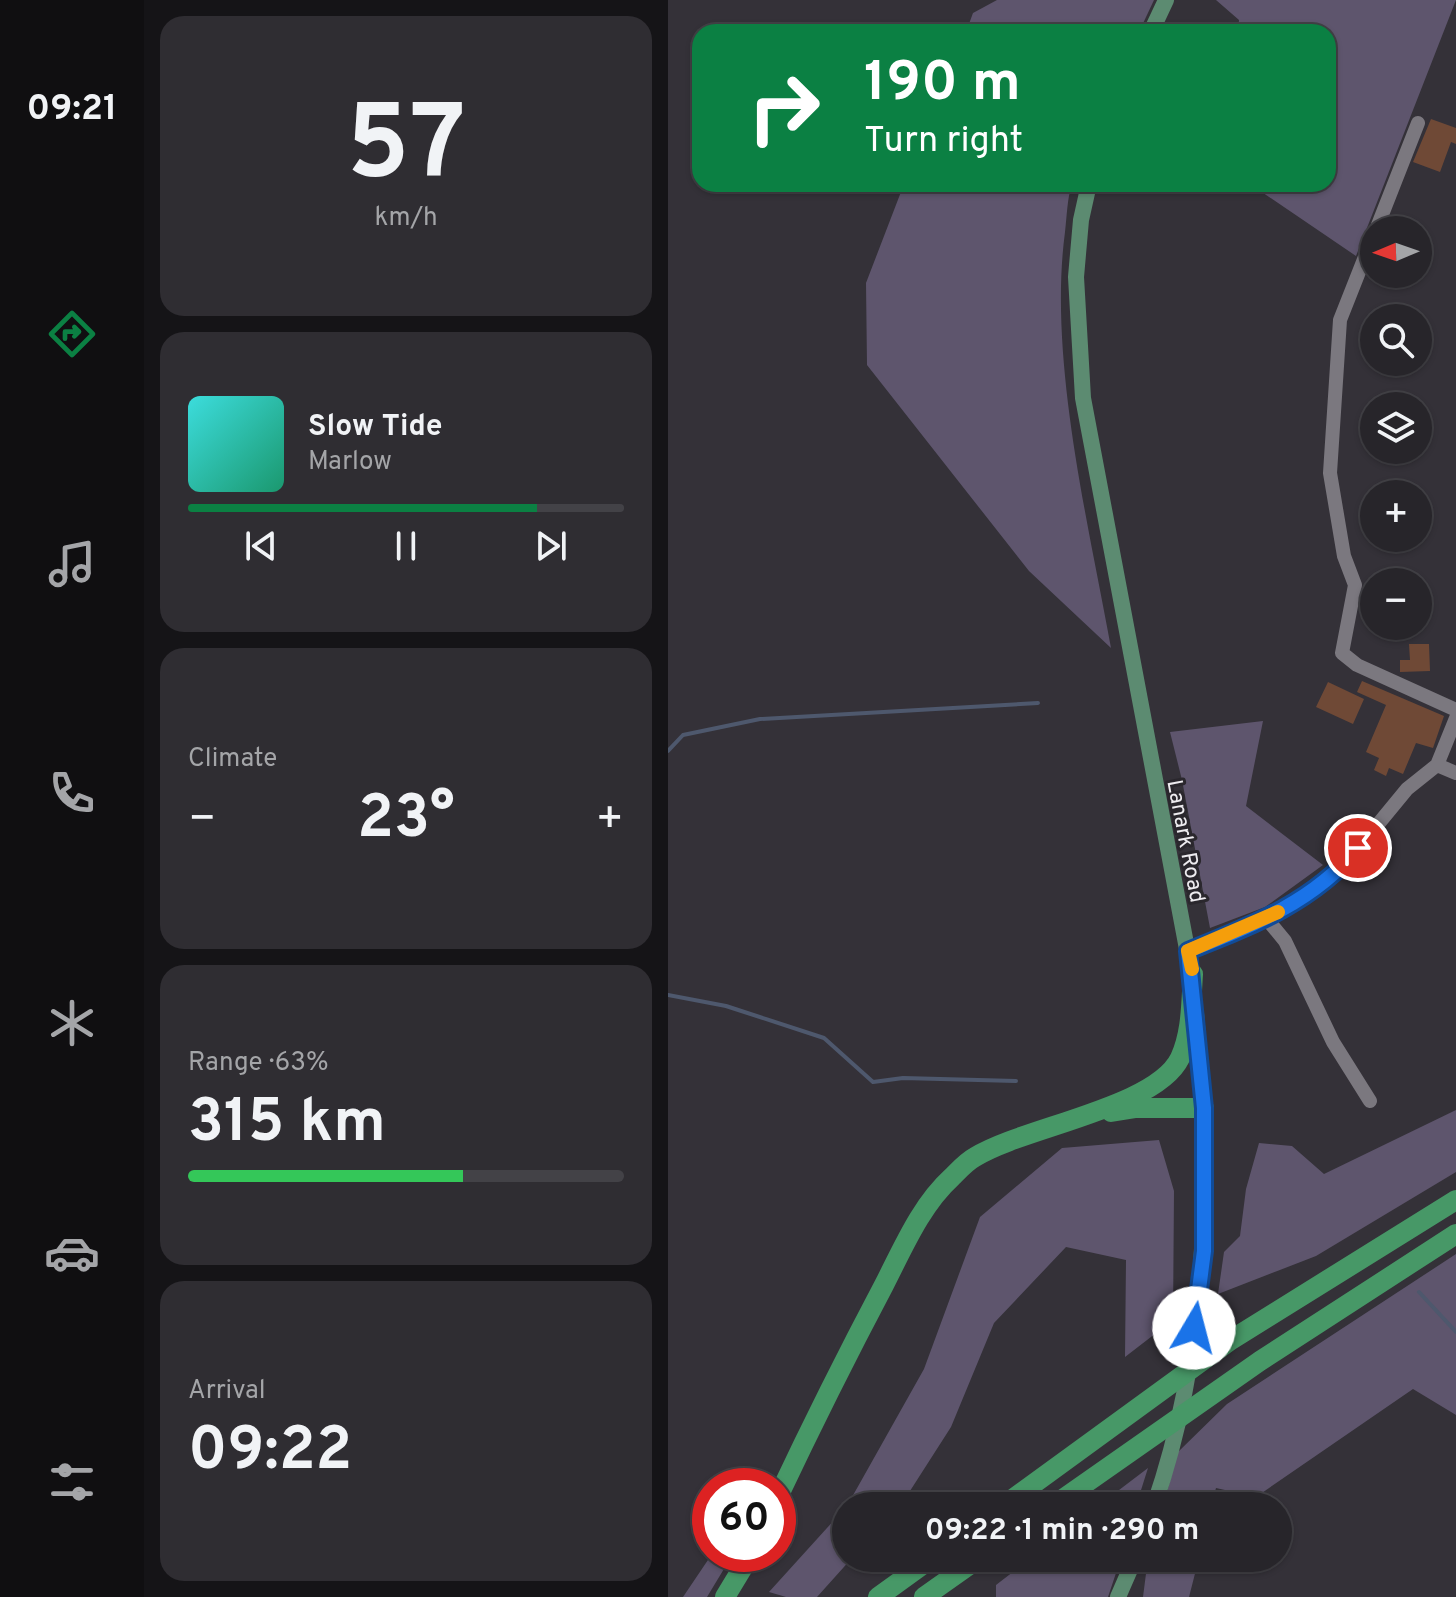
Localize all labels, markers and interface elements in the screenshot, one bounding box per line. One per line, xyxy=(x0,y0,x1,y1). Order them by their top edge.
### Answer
text: 190 m xyxy=(864,50,1021,120)
icon: right xyxy=(732,56,836,160)
text: 57 xyxy=(346,84,466,216)
text: 09:21 xyxy=(27,87,117,133)
text: Turn right xyxy=(864,119,1023,165)
text: km/h xyxy=(374,202,438,235)
north arrow xyxy=(1360,216,1432,288)
map controls xyxy=(1360,216,1432,640)
button: search xyxy=(1360,304,1432,376)
icon: directions xyxy=(44,306,100,362)
button: layers xyxy=(1360,392,1432,464)
text: Slow Tide xyxy=(308,409,442,446)
text: Marlow xyxy=(308,446,392,479)
button: + xyxy=(1360,480,1432,552)
icon: previous xyxy=(239,524,283,568)
icon: pause xyxy=(384,524,428,568)
icon: next xyxy=(529,524,573,568)
icon: music xyxy=(44,536,100,592)
button: − xyxy=(1360,568,1432,640)
text: Climate xyxy=(188,743,277,776)
icon: phone xyxy=(44,765,100,821)
street label: Lanark Road xyxy=(1159,778,1210,905)
text: 23° xyxy=(357,783,455,859)
text: − xyxy=(188,793,216,849)
text: + xyxy=(596,793,624,849)
pin xyxy=(1324,814,1392,882)
icon: arrive xyxy=(1336,826,1380,870)
icon: climate xyxy=(44,995,100,1051)
text: Range · 63% xyxy=(188,1047,329,1080)
text: 315 km xyxy=(188,1087,386,1163)
icon: car xyxy=(44,1225,100,1281)
position arrow xyxy=(1152,1286,1236,1370)
text: Arrival xyxy=(188,1375,266,1408)
text: 09:22 xyxy=(188,1415,352,1491)
icon: filters xyxy=(44,1454,100,1510)
speed limit sign: 60 xyxy=(692,1468,796,1572)
text: 09:22 · 1 min · 290 m xyxy=(925,1513,1199,1550)

